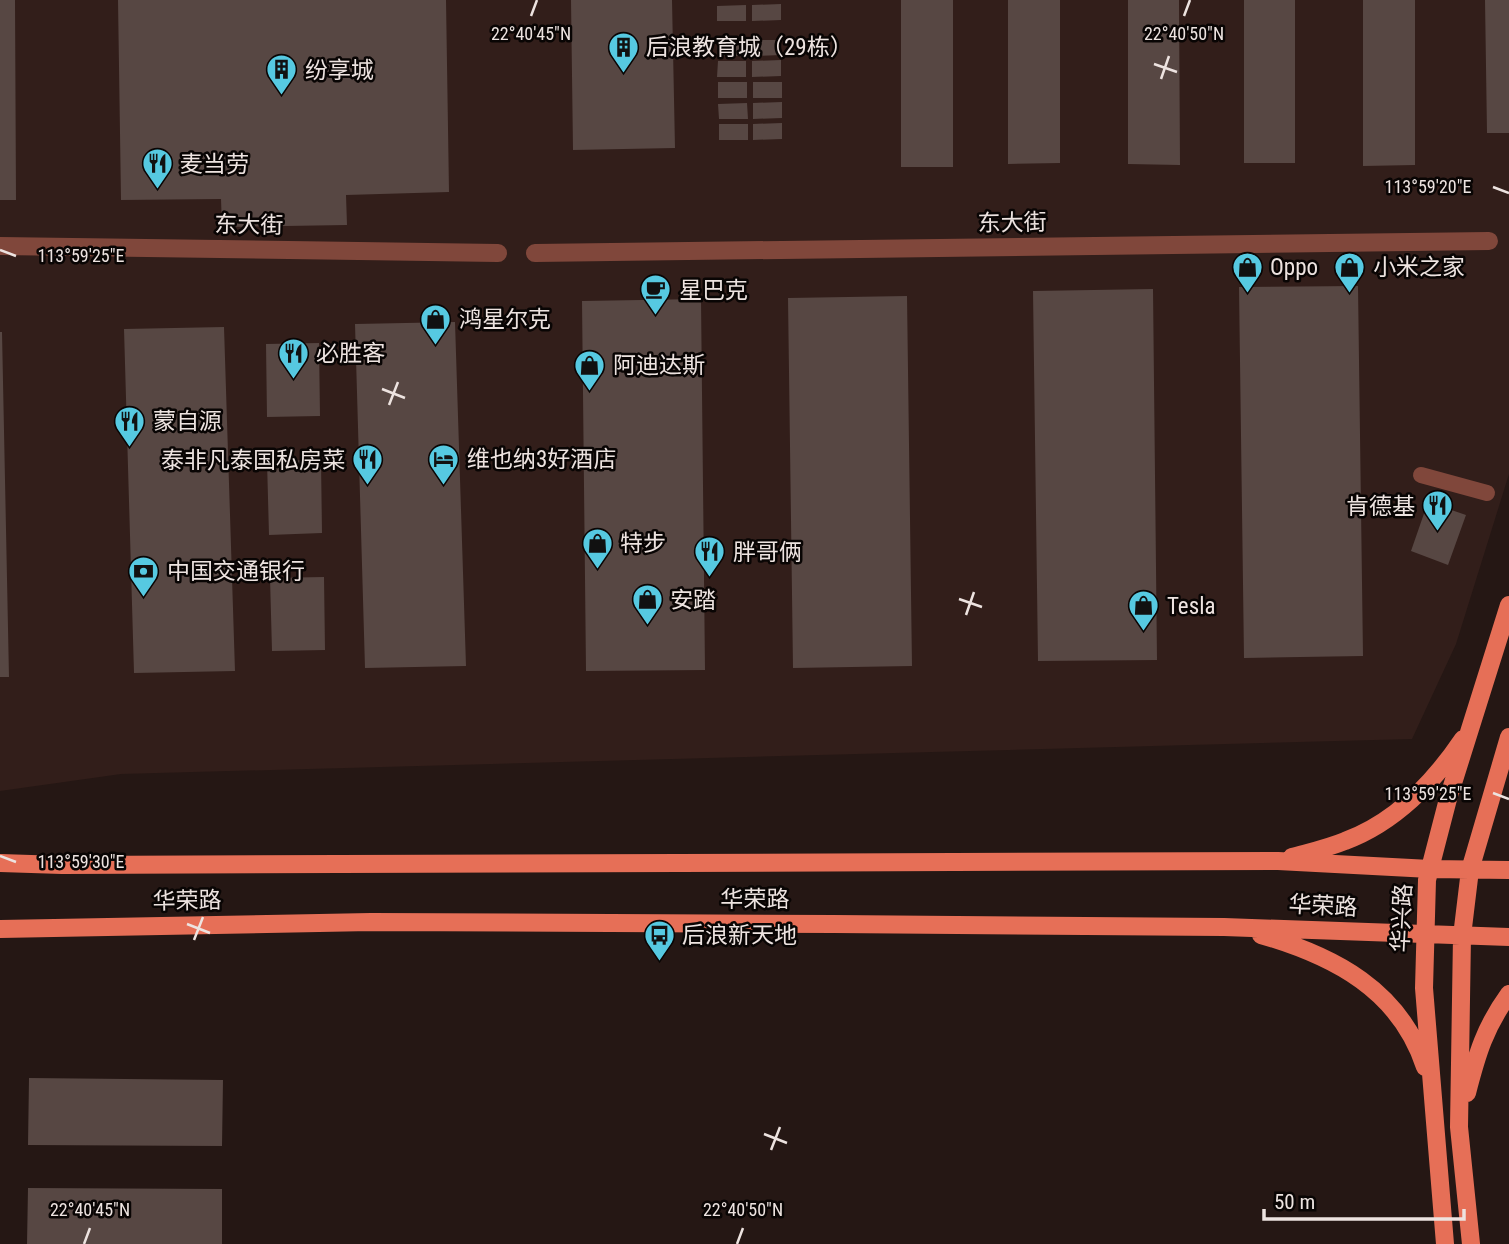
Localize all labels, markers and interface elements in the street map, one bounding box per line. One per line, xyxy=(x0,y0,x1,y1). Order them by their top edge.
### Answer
text: 22°40'45"N xyxy=(491,23,571,44)
text: 22°40'50"N xyxy=(1144,23,1224,44)
building icon: 后浪教育城（29栋） xyxy=(606,30,640,74)
place label: 后浪教育城（29栋） xyxy=(646,34,853,61)
building icon: 纷享城 xyxy=(265,53,299,97)
place label: 纷享城 xyxy=(305,57,374,84)
restaurant icon: 麦当劳 xyxy=(140,147,174,191)
place label: 麦当劳 xyxy=(180,151,249,178)
text: 113°59'20"E xyxy=(1385,176,1471,197)
street label: 东大街 xyxy=(977,209,1047,237)
street label: 东大街 xyxy=(214,211,284,239)
text: 113°59'25"E xyxy=(38,245,124,266)
shop icon: Oppo xyxy=(1230,250,1264,294)
shop icon: 小米之家 xyxy=(1333,250,1367,294)
place label: Oppo xyxy=(1270,254,1318,281)
place label: 小米之家 xyxy=(1373,254,1465,281)
cafe icon: 星巴克 xyxy=(639,273,673,317)
place label: 星巴克 xyxy=(679,277,748,304)
shop icon: 鸿星尔克 xyxy=(419,302,453,346)
place label: 鸿星尔克 xyxy=(459,306,551,333)
restaurant icon: 必胜客 xyxy=(276,336,310,380)
place label: 必胜客 xyxy=(316,340,385,367)
shop icon: 阿迪达斯 xyxy=(573,348,607,392)
place label: 阿迪达斯 xyxy=(613,352,705,379)
restaurant icon: 蒙自源 xyxy=(113,404,147,448)
place label: 蒙自源 xyxy=(153,408,222,435)
hotel icon: 维也纳3好酒店 xyxy=(427,442,461,486)
restaurant icon: 泰非凡泰国私房菜 xyxy=(351,443,385,487)
place label: 维也纳3好酒店 xyxy=(467,446,616,473)
place label: 泰非凡泰国私房菜 xyxy=(161,447,345,474)
restaurant icon: 肯德基 xyxy=(1421,489,1455,533)
place label: 肯德基 xyxy=(1346,493,1415,520)
shop icon: 特步 xyxy=(580,526,614,570)
place label: 特步 xyxy=(620,530,666,557)
restaurant icon: 胖哥俩 xyxy=(693,535,727,579)
place label: 胖哥俩 xyxy=(733,539,802,566)
bank icon: 中国交通银行 xyxy=(127,554,161,598)
place label: 中国交通银行 xyxy=(167,558,305,585)
shop icon: 安踏 xyxy=(630,583,664,627)
place label: 安踏 xyxy=(670,587,716,614)
shop icon: Tesla xyxy=(1127,589,1161,633)
place label: Tesla xyxy=(1167,593,1215,620)
text: 113°59'25"E xyxy=(1385,783,1471,804)
text: 113°59'30"E xyxy=(38,851,124,872)
street label: 华兴路 xyxy=(1387,883,1417,953)
street label: 华荣路 xyxy=(721,886,790,913)
street label: 华荣路 xyxy=(152,887,222,915)
street label: 华荣路 xyxy=(1288,891,1358,921)
bus stop icon: 后浪新天地 xyxy=(642,918,676,962)
place label: 后浪新天地 xyxy=(682,922,797,949)
scale bar xyxy=(1264,1178,1464,1222)
text: 50 m xyxy=(1274,1190,1315,1214)
text: 22°40'45"N xyxy=(50,1199,130,1220)
text: 22°40'50"N xyxy=(703,1199,783,1220)

